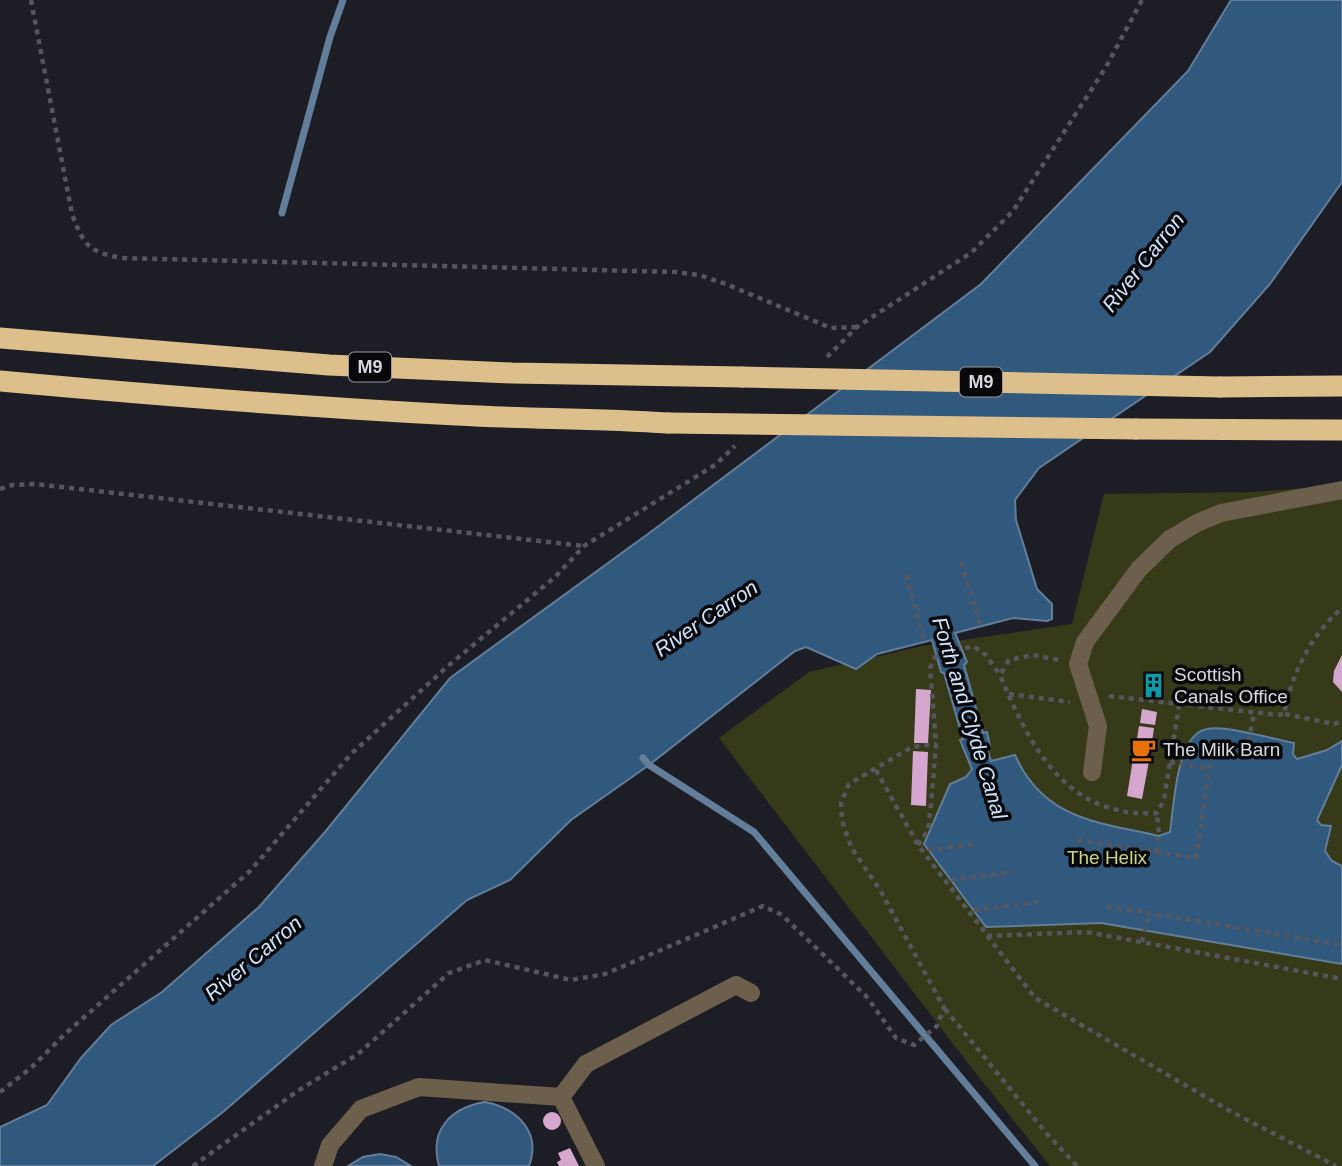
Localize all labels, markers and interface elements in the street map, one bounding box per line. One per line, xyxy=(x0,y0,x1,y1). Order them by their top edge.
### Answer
water label: River Carron xyxy=(1097,208,1189,316)
road number: M9 xyxy=(349,352,391,382)
road number: M9 xyxy=(960,368,1002,396)
water label: River Carron xyxy=(650,575,762,661)
water label: Forth and Clyde Canal xyxy=(928,614,1012,823)
place label: Scottish Canals Office xyxy=(1174,664,1288,707)
building icon: Scottish Canals Office xyxy=(1140,671,1168,699)
cafe icon: The Milk Barn xyxy=(1129,735,1157,763)
place label: The Milk Barn xyxy=(1163,739,1280,760)
park label: The Helix xyxy=(1067,847,1148,868)
water label: River Carron xyxy=(200,911,306,1005)

